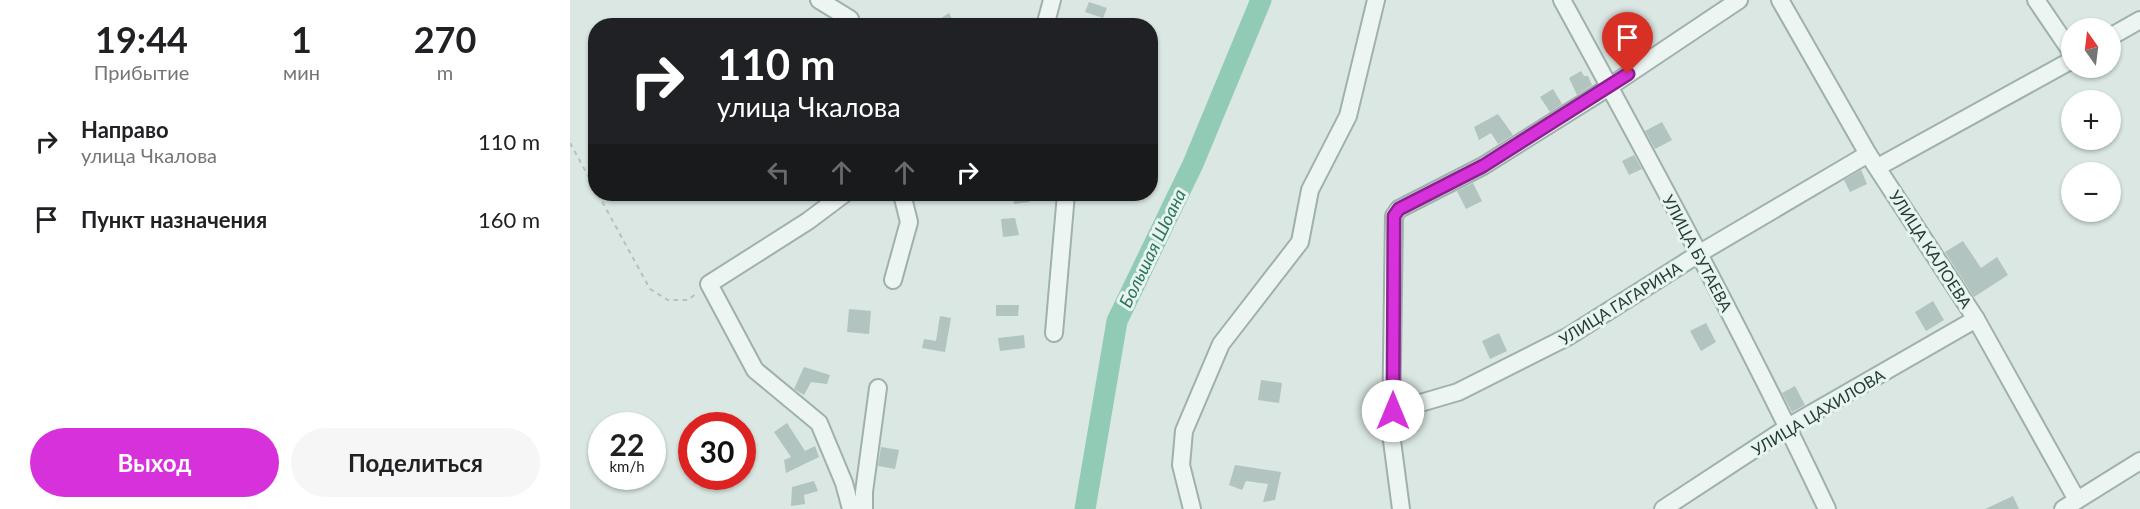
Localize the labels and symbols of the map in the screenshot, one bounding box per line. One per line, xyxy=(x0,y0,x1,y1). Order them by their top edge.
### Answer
pin xyxy=(1602,12,1653,74)
north arrow xyxy=(2061,18,2121,78)
water label: Большая Шоана xyxy=(1114,185,1190,311)
street label: УЛИЦА КАЛОЕВА xyxy=(1886,187,1976,312)
street label: УЛИЦА БУТАЕВА xyxy=(1659,191,1737,315)
street label: УЛИЦА ГАГАРИНА xyxy=(1555,257,1685,348)
street label: УЛИЦА ЦАХИЛОВА xyxy=(1748,365,1888,459)
position arrow xyxy=(1361,379,1425,443)
speed limit sign: 30 xyxy=(678,412,756,490)

